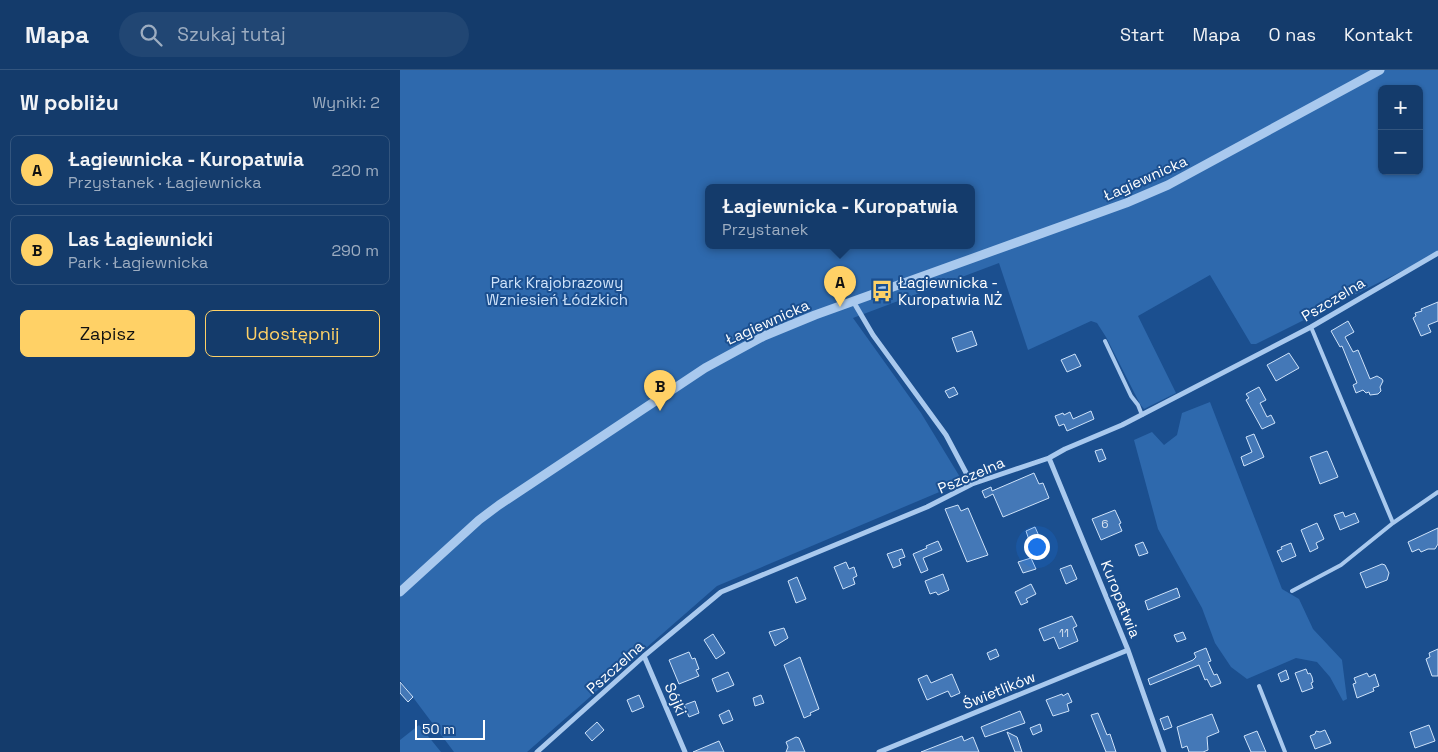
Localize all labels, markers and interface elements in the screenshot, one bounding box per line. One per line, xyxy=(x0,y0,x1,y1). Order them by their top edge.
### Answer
search box xyxy=(119,12,469,57)
text: Mapa xyxy=(25,19,89,50)
icon: search xyxy=(137,21,165,49)
text: Szukaj tutaj xyxy=(177,22,286,47)
text: Start xyxy=(1120,23,1165,46)
text: Mapa xyxy=(1193,23,1240,46)
text: O nas xyxy=(1268,23,1316,46)
text: Kontakt xyxy=(1344,23,1413,46)
map controls xyxy=(1378,85,1423,175)
button: + xyxy=(1378,85,1423,130)
text: W pobliżu xyxy=(20,89,119,116)
text: Wyniki: 2 xyxy=(312,92,380,113)
button: − xyxy=(1378,130,1423,175)
text: Łagiewnicka - Kuropatwia xyxy=(68,147,304,172)
street label: Łagiewnicka xyxy=(1100,151,1190,205)
text: A xyxy=(32,160,42,181)
text: 220 m xyxy=(332,160,379,181)
text: Przystanek · Łagiewnicka xyxy=(68,172,261,193)
popup xyxy=(705,184,975,249)
text: Łagiewnicka - Kuropatwia xyxy=(722,194,958,219)
text: Przystanek xyxy=(722,219,808,240)
text: Las Łagiewnicki xyxy=(68,227,213,252)
text: B xyxy=(32,240,42,261)
text: 290 m xyxy=(331,240,379,261)
text: Park · Łagiewnicka xyxy=(68,252,208,273)
pin: A xyxy=(824,266,856,307)
street label: Pszczelna xyxy=(1298,272,1369,325)
park label: Park Krajobrazowy Wzniesień Łódzkich xyxy=(486,273,628,309)
place label: Łagiewnicka - Kuropatwia NŻ xyxy=(898,273,1002,309)
bus stop icon: Łagiewnicka - Kuropatwia NŻ xyxy=(869,278,895,304)
street label: Łagiewnicka xyxy=(722,295,812,349)
button: Zapisz xyxy=(20,310,195,357)
button: Udostępnij xyxy=(205,310,380,357)
pin: B xyxy=(644,370,676,411)
street label: Pszczelna xyxy=(935,452,1008,498)
house number: 6 xyxy=(1101,516,1109,532)
your location xyxy=(1024,534,1050,560)
street label: Kuropatwia xyxy=(1097,557,1145,641)
house number: 11 xyxy=(1059,625,1069,641)
street label: Pszczelna xyxy=(582,636,648,698)
street label: Świetlików xyxy=(960,667,1038,713)
street label: Sójki xyxy=(661,680,691,718)
scale bar xyxy=(415,717,485,740)
text: 50 m xyxy=(422,720,455,738)

